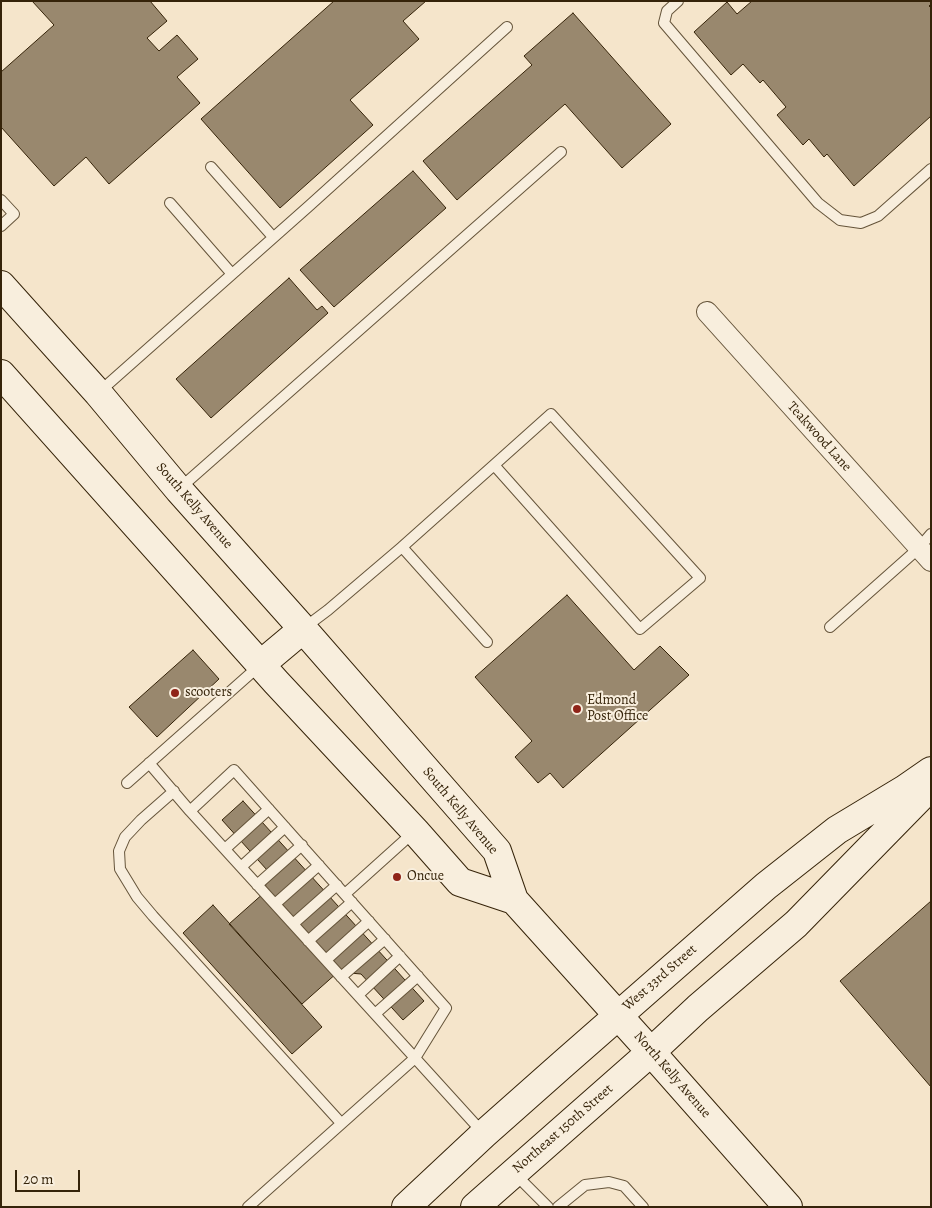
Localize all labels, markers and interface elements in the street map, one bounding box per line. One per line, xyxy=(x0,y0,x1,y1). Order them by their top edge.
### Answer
street label: Teakwood Lane xyxy=(783,399,855,475)
street label: South Kelly Avenue xyxy=(152,459,236,553)
place label: scooters xyxy=(185,685,232,701)
marker: scooters xyxy=(169,687,181,699)
place label: Edmond Post Office xyxy=(587,693,648,726)
marker: Edmond Post Office xyxy=(571,703,583,715)
street label: South Kelly Avenue xyxy=(419,764,501,858)
place label: Oncue xyxy=(407,869,444,885)
marker: Oncue xyxy=(391,871,403,883)
street label: West 33rd Street xyxy=(619,941,701,1015)
street label: North Kelly Avenue xyxy=(630,1028,714,1122)
street label: Northeast 150th Street xyxy=(509,1081,617,1177)
scale bar xyxy=(18,1160,82,1192)
text: 20 m xyxy=(23,1169,54,1189)

